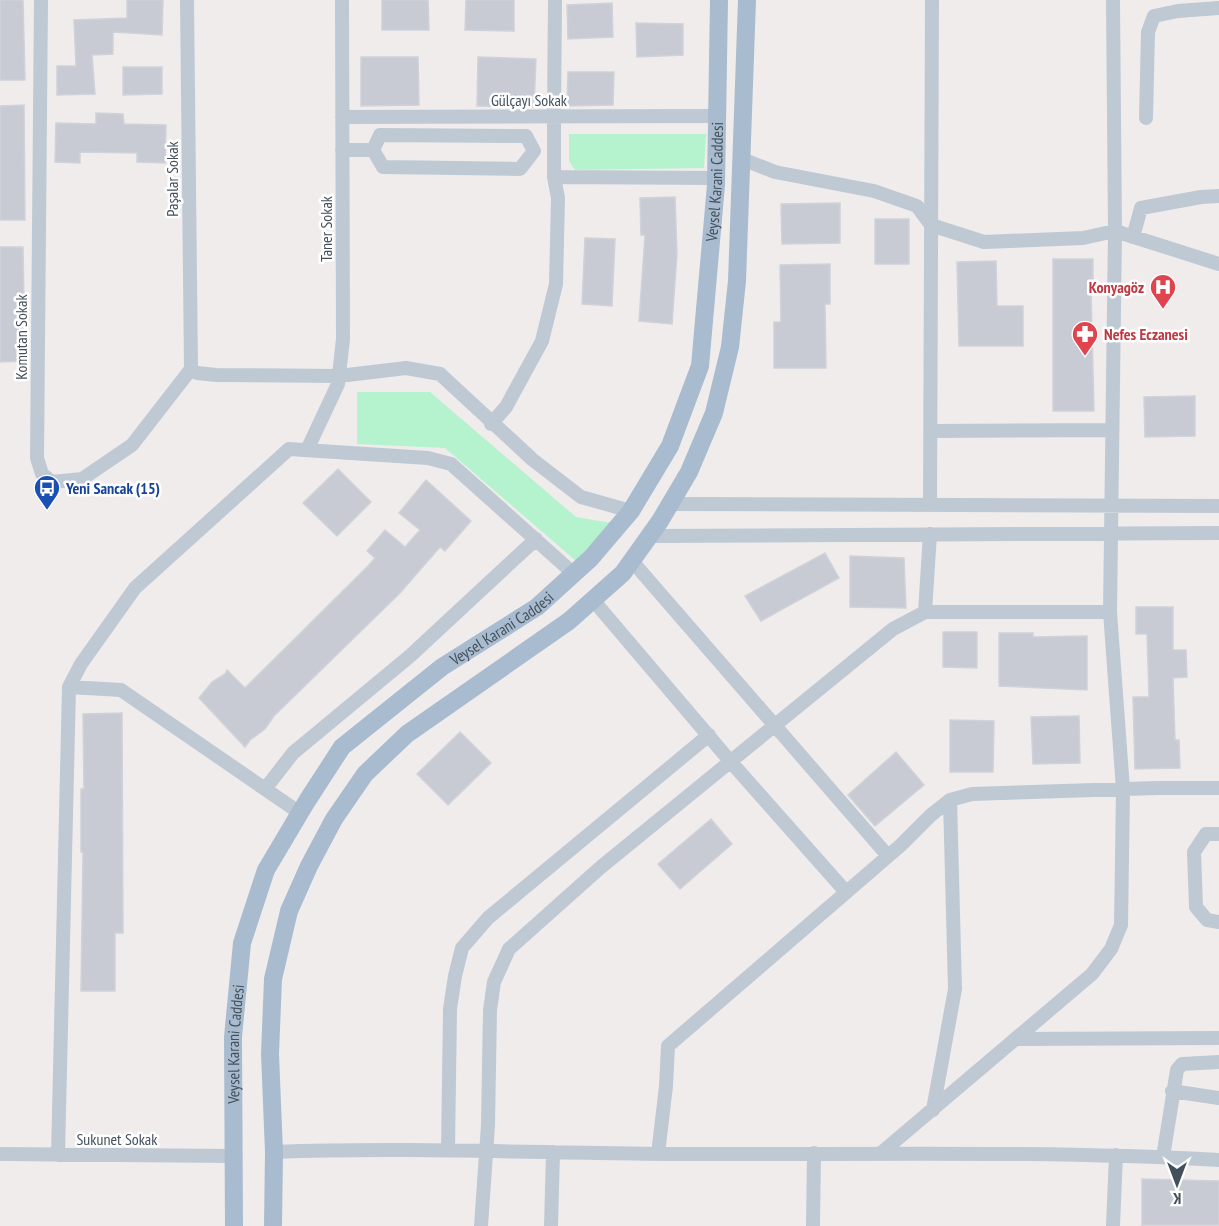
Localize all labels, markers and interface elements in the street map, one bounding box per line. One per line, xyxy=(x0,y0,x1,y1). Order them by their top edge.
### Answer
street label: Gülçayı Sokak xyxy=(491,90,568,110)
street label: Veysel Karani Caddesi xyxy=(701,122,727,243)
street label: Paşalar Sokak xyxy=(162,140,182,217)
street label: Taner Sokak xyxy=(316,195,336,262)
hospital icon: Konyagöz xyxy=(1148,272,1178,310)
place label: Konyagöz xyxy=(1089,277,1144,297)
street label: Komutan Sokak xyxy=(11,294,31,380)
pharmacy icon: Nefes Eczanesi xyxy=(1070,319,1100,357)
place label: Nefes Eczanesi xyxy=(1104,324,1188,344)
bus stop icon: Yeni Sancak (15) xyxy=(32,473,62,511)
place label: Yeni Sancak (15) xyxy=(65,478,160,498)
street label: Veysel Karani Caddesi xyxy=(445,587,557,670)
street label: Veysel Karani Caddesi xyxy=(223,983,248,1105)
street label: Sukunet Sokak xyxy=(77,1129,158,1149)
north arrow xyxy=(1147,1154,1207,1214)
text: K xyxy=(1172,1189,1181,1209)

